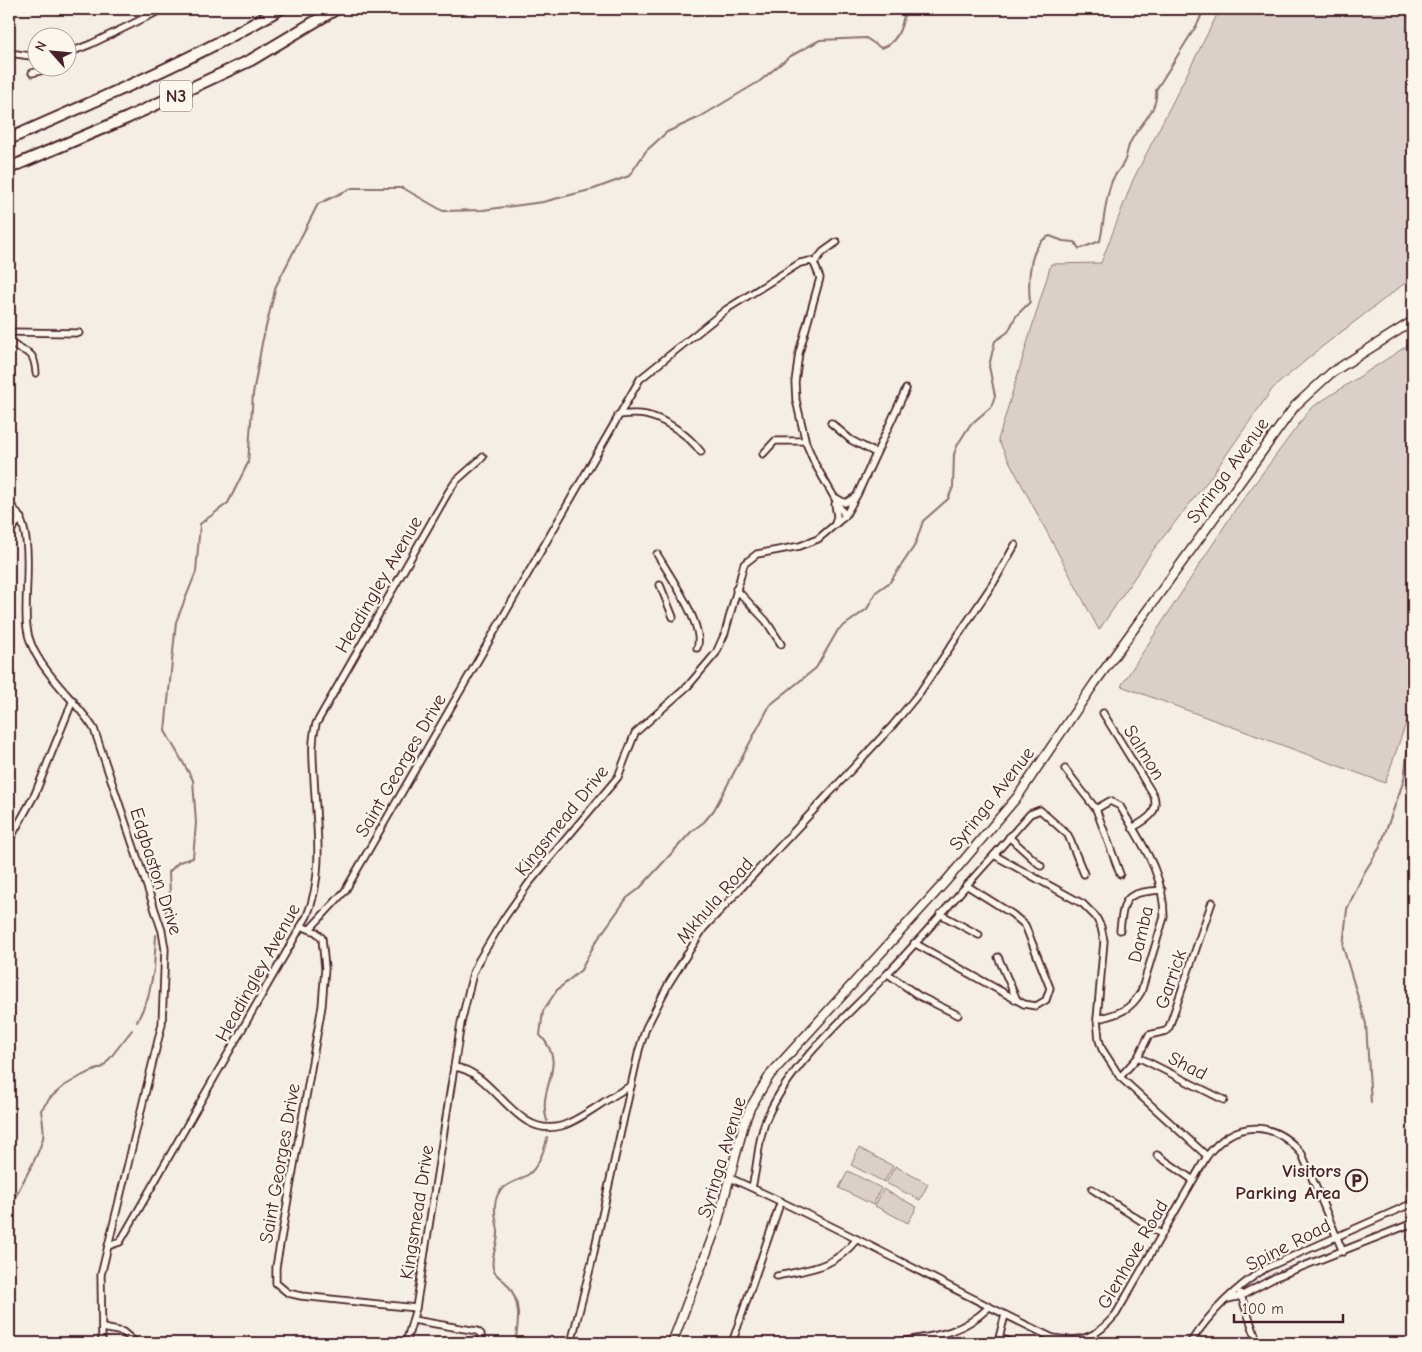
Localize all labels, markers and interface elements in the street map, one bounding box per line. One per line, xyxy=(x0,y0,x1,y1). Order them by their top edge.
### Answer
north arrow xyxy=(28,28,78,78)
text: N xyxy=(31,38,51,54)
road number: N3 xyxy=(160,80,192,112)
street label: Syringa Avenue xyxy=(1182,413,1274,528)
street label: Headingley Avenue xyxy=(331,512,427,657)
street label: Saint Georges Drive xyxy=(351,690,451,841)
street label: Salmon xyxy=(1119,721,1170,784)
street label: Syringa Avenue xyxy=(945,742,1039,855)
street label: Kingsmead Drive xyxy=(511,761,613,880)
street label: Edgbaston Drive xyxy=(125,805,187,938)
street label: Mkhula Road xyxy=(672,853,758,948)
street label: Headingley Avenue xyxy=(211,900,305,1045)
street label: Damba xyxy=(1124,904,1158,965)
street label: Garrick xyxy=(1151,946,1192,1012)
street label: Shad xyxy=(1164,1047,1211,1085)
street label: Saint Georges Drive xyxy=(255,1082,305,1245)
street label: Syringa Avenue xyxy=(693,1094,751,1220)
street label: Kingsmead Drive xyxy=(396,1143,438,1281)
place label: Visitors Parking Area xyxy=(1235,1160,1341,1204)
parking icon: Visitors Parking Area xyxy=(1345,1169,1369,1193)
street label: Glenhove Road xyxy=(1093,1196,1173,1313)
street label: Spine Road xyxy=(1242,1214,1335,1276)
scale bar xyxy=(1234,1292,1343,1324)
text: 100 m xyxy=(1242,1300,1284,1318)

